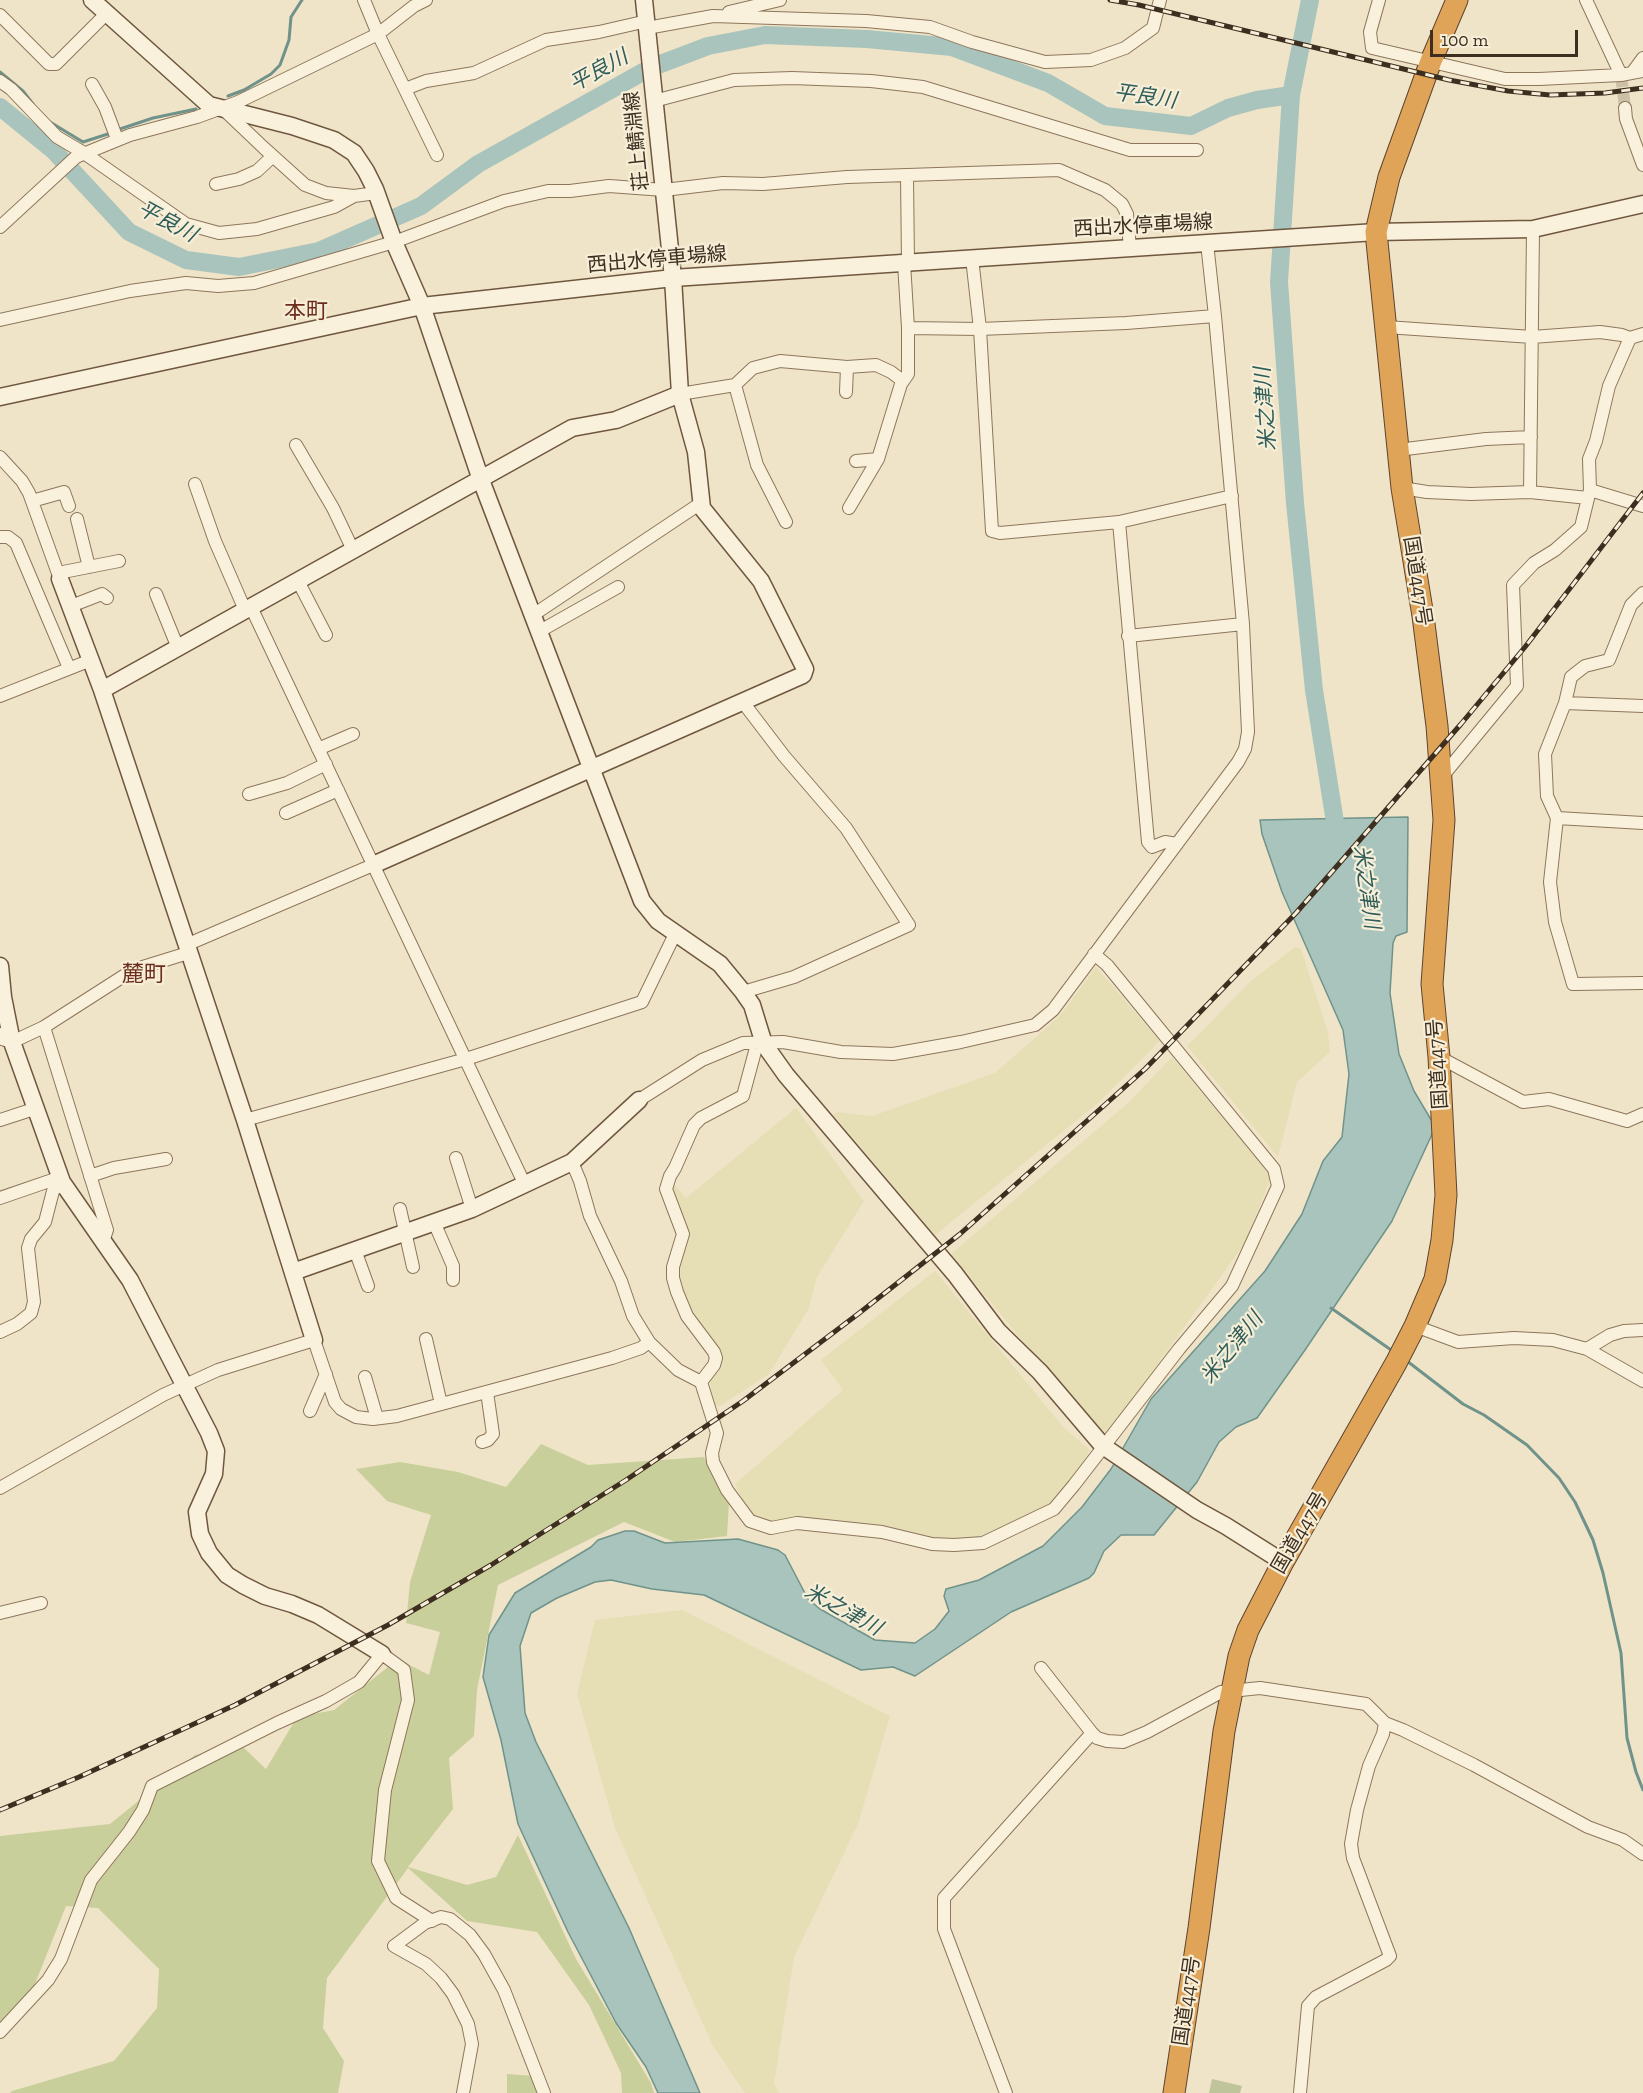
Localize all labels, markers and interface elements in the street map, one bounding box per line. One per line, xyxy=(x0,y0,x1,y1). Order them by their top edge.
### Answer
scale bar xyxy=(1433,18,1582,56)
text: 100 m xyxy=(1441,29,1488,51)
water label: 平良川 xyxy=(565,45,633,97)
water label: 平良川 xyxy=(1112,80,1178,114)
street label: 荘上鯖淵線 xyxy=(620,90,654,192)
water label: 平良川 xyxy=(133,196,201,248)
street label: 西出水停車場線 xyxy=(1072,210,1214,242)
street label: 西出水停車場線 xyxy=(586,242,728,278)
district label: 本町 xyxy=(284,299,328,325)
water label: 米之津川 xyxy=(1251,366,1281,452)
street label: 国道447号 xyxy=(1398,534,1436,628)
water label: 米之津川 xyxy=(1348,844,1384,930)
district label: 麓町 xyxy=(122,962,166,988)
street label: 国道447号 xyxy=(1423,1018,1453,1110)
water label: 米之津川 xyxy=(1196,1307,1268,1389)
street label: 国道447号 xyxy=(1267,1488,1333,1578)
water label: 米之津川 xyxy=(800,1579,886,1641)
street label: 国道447号 xyxy=(1169,1954,1205,2048)

